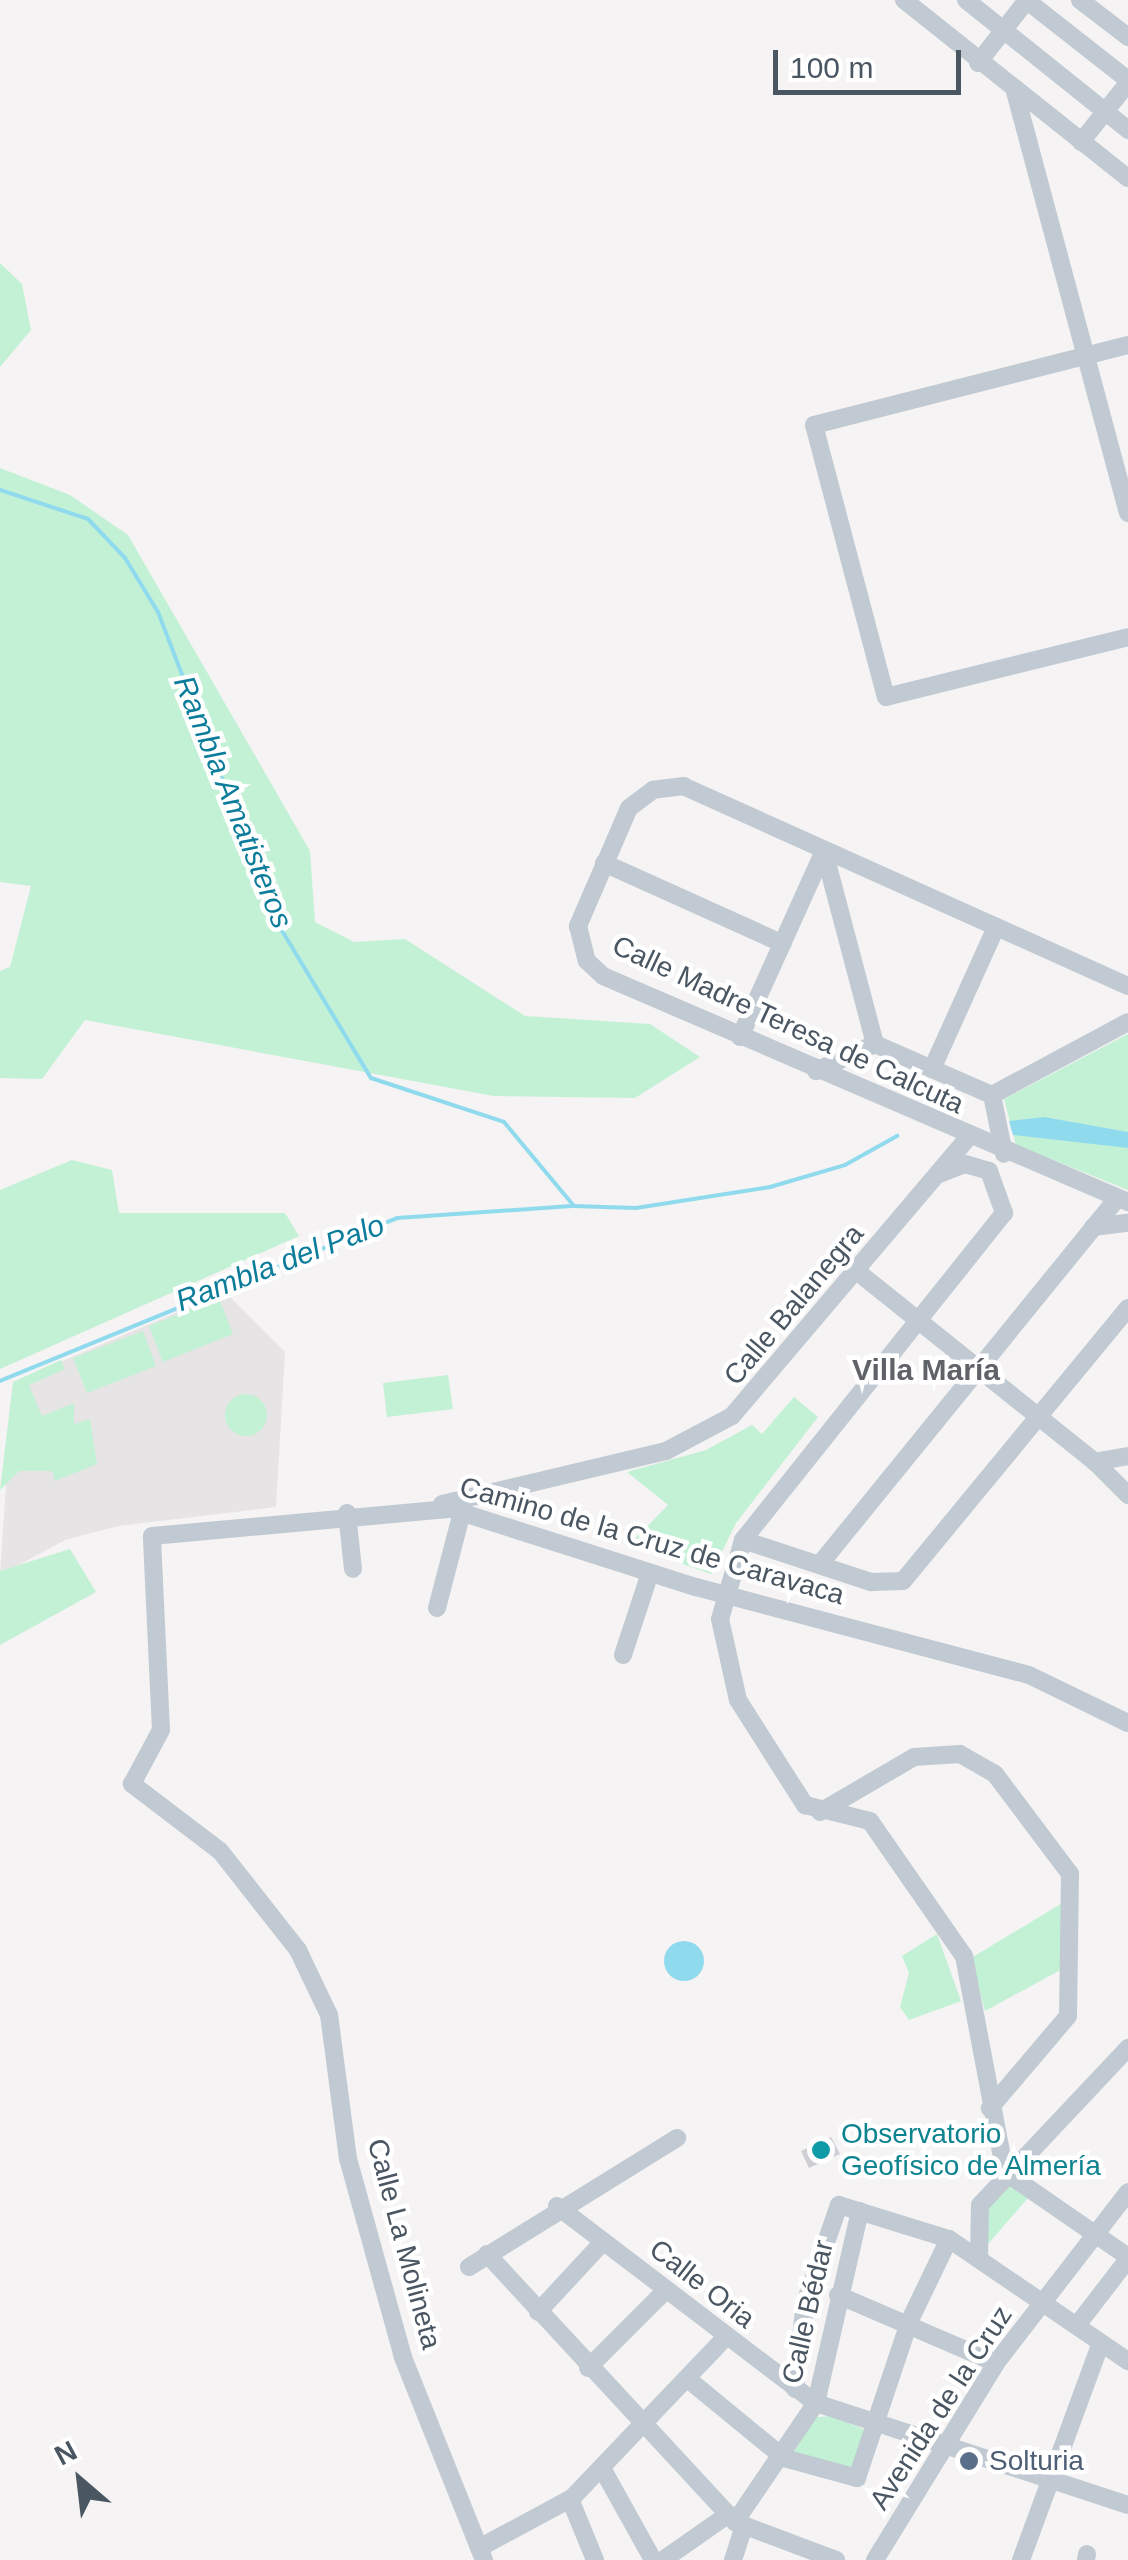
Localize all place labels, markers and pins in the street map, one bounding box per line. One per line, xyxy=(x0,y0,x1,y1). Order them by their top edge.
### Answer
place label: Observatorio Geofísico de Almería xyxy=(841,2117,1102,2183)
marker: Observatorio Geofísico de Almería xyxy=(810,2139,832,2161)
place label: Solturia xyxy=(989,2444,1084,2478)
marker: Solturia xyxy=(958,2450,980,2472)

